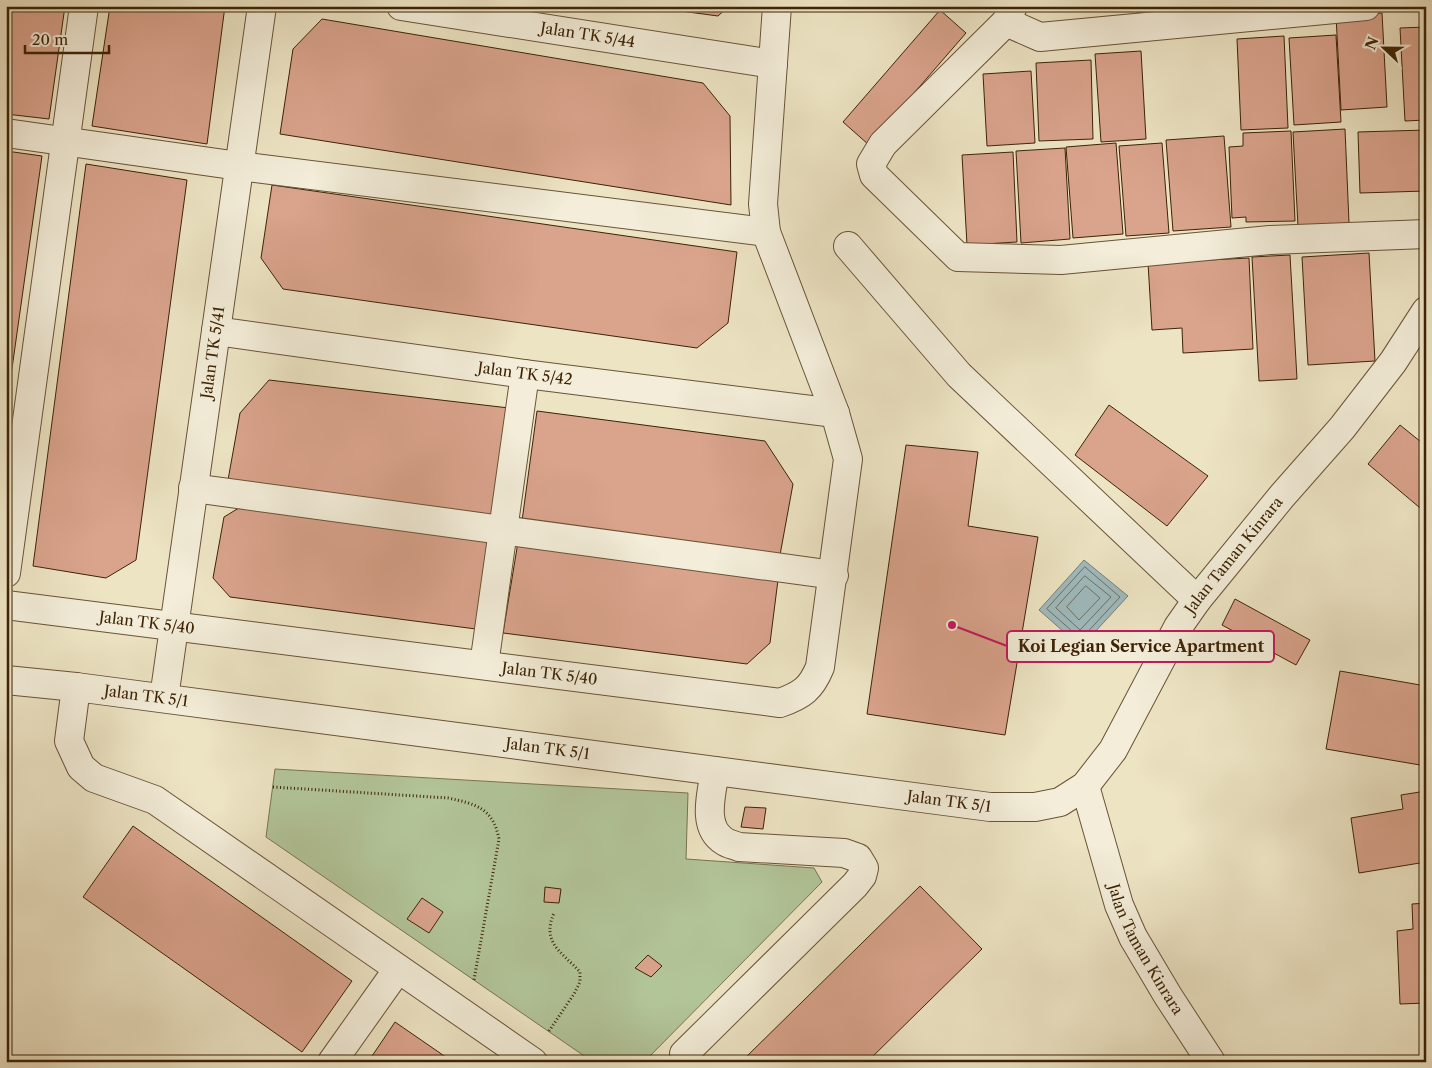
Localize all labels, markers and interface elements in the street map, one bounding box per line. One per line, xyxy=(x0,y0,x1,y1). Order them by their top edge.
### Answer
street label: Jalan TK 5/44 xyxy=(537,18,636,51)
scale bar xyxy=(25,22,109,54)
north arrow xyxy=(1360,22,1410,72)
text: 20 m xyxy=(32,30,68,49)
text: N xyxy=(1361,34,1383,52)
street label: Jalan TK 5/41 xyxy=(196,304,228,402)
street label: Jalan TK 5/42 xyxy=(475,357,574,389)
street label: Jalan Taman Kinrara xyxy=(1179,492,1287,619)
street label: Jalan TK 5/40 xyxy=(96,607,196,638)
callout: Koi Legian Service Apartment xyxy=(1007,631,1274,662)
text: Koi Legian Service Apartment xyxy=(1018,636,1265,656)
street label: Jalan TK 5/40 xyxy=(499,658,599,689)
street label: Jalan TK 5/1 xyxy=(101,681,190,711)
street label: Jalan TK 5/1 xyxy=(502,733,592,763)
street label: Jalan TK 5/1 xyxy=(904,786,993,816)
street label: Jalan Taman Kinrara xyxy=(1104,880,1188,1018)

